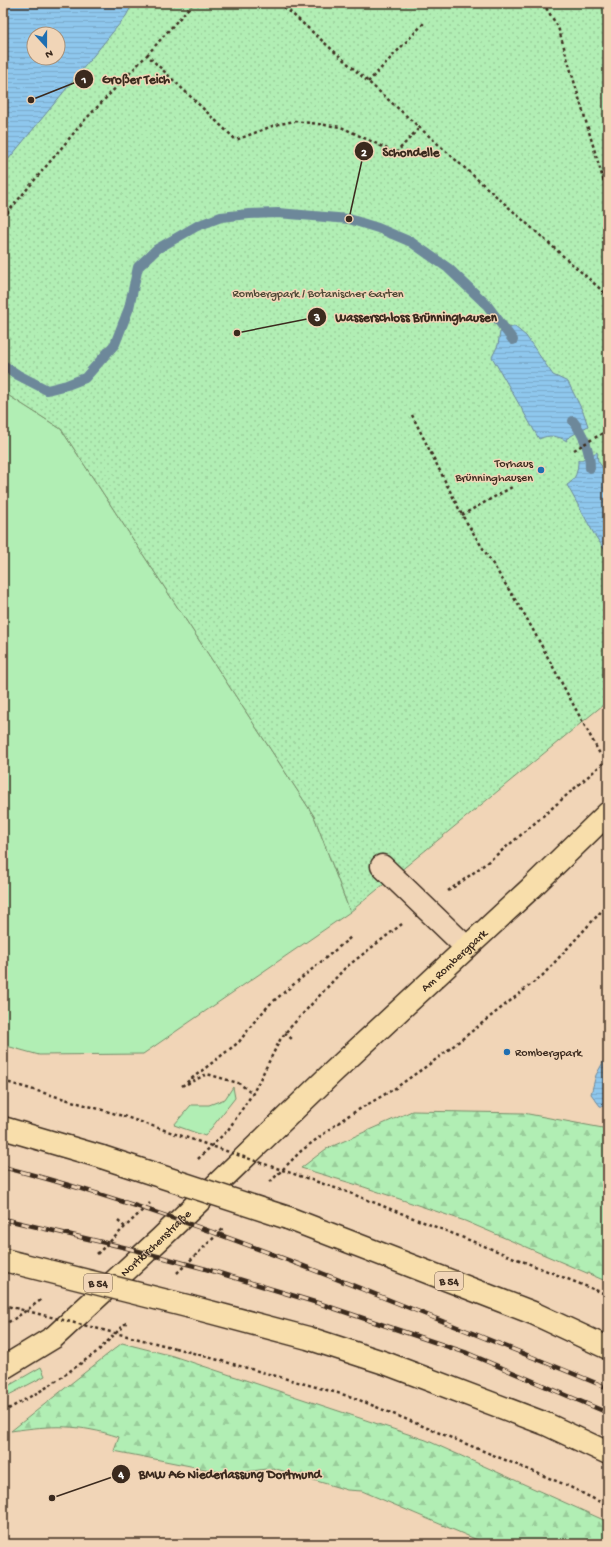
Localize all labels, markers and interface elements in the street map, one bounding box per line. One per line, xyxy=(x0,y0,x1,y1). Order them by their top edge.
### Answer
north arrow xyxy=(26,26,66,66)
text: N xyxy=(43,47,54,60)
callout: Großer Teich xyxy=(74,66,178,91)
text: Großer Teich xyxy=(102,73,170,88)
text: 1 xyxy=(81,74,87,88)
callout: Schondelle xyxy=(354,139,447,164)
text: Schondelle xyxy=(382,146,441,161)
text: 2 xyxy=(361,147,367,161)
park label: Rombergpark / Botanischer Garten xyxy=(232,288,404,302)
callout: Wasserschloss Brünninghausen xyxy=(307,304,505,329)
text: Wasserschloss Brünninghausen xyxy=(334,311,498,326)
text: 3 xyxy=(313,312,320,326)
place label: Torhaus Brünninghausen xyxy=(454,458,534,486)
marker: Torhaus Brünninghausen xyxy=(536,465,546,475)
street label: Am Rombergpark xyxy=(419,926,492,996)
marker: Rombergpark xyxy=(502,1047,512,1057)
place label: Rombergpark xyxy=(515,1047,583,1061)
street label: Nortkirchenstraße xyxy=(118,1207,195,1281)
road number: B 54 xyxy=(435,1272,463,1290)
road number: B 54 xyxy=(84,1274,112,1292)
callout: BMW AG Niederlassung Dortmund xyxy=(111,1461,329,1486)
text: BMW AG Niederlassung Dortmund xyxy=(138,1468,323,1483)
text: 4 xyxy=(117,1469,124,1483)

